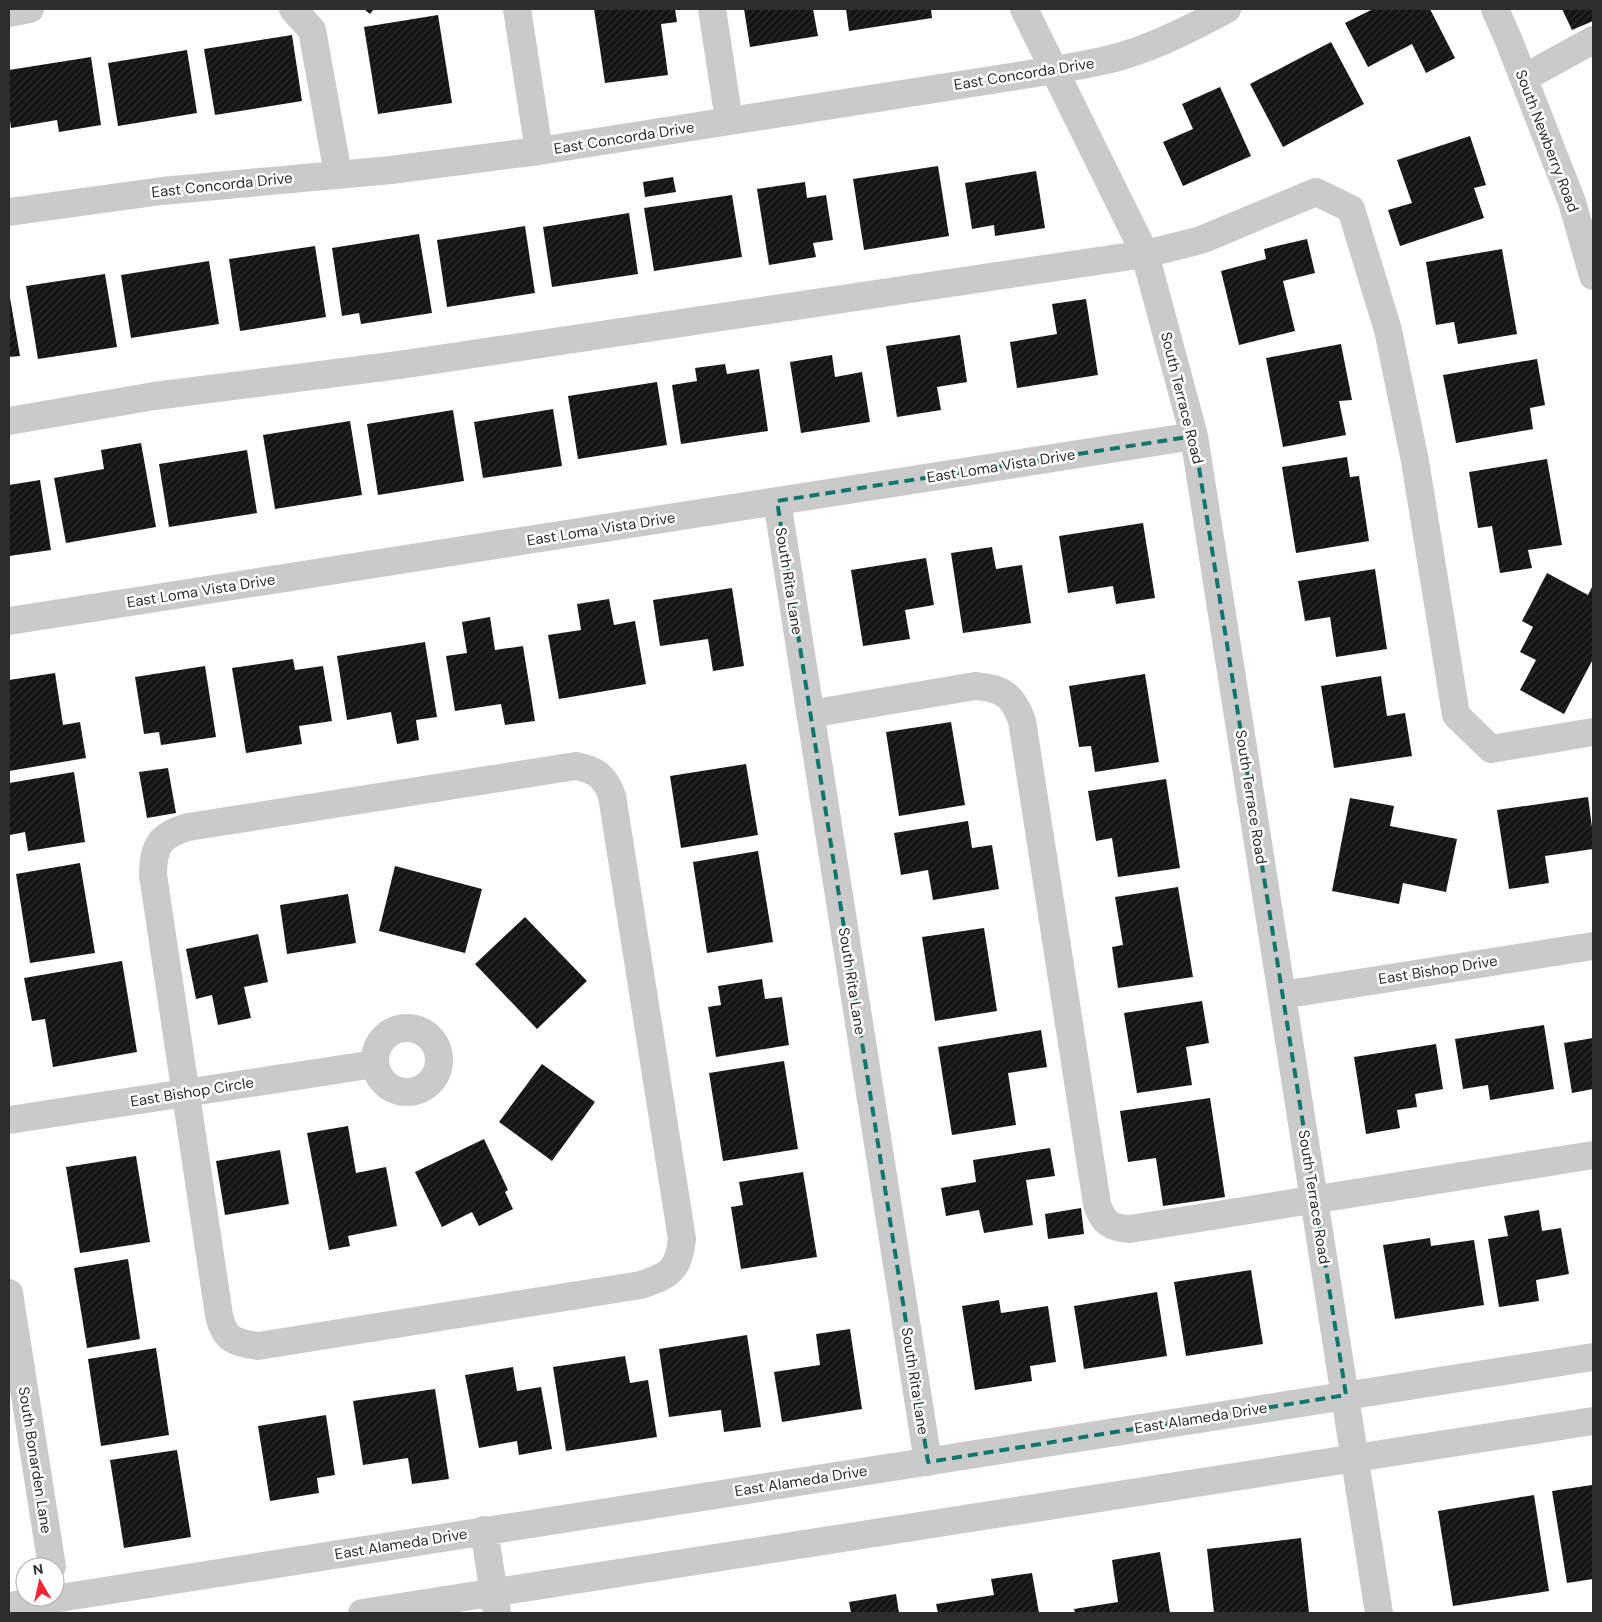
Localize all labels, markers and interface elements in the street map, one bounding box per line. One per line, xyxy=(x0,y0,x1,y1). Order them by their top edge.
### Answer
street label: East Concorda Drive xyxy=(952,53,1096,95)
street label: South Newberry Road xyxy=(1511,67,1583,215)
street label: East Concorda Drive xyxy=(552,117,696,159)
street label: East Concorda Drive xyxy=(150,168,294,202)
street label: South Terrace Road xyxy=(1156,330,1208,466)
street label: East Loma Vista Drive xyxy=(925,444,1077,488)
street label: East Loma Vista Drive xyxy=(525,507,677,551)
street label: South Rita Lane xyxy=(771,526,807,636)
street label: East Loma Vista Drive xyxy=(125,569,277,613)
street label: South Terrace Road xyxy=(1231,728,1271,866)
street label: South Rita Lane xyxy=(834,926,870,1036)
street label: East Bishop Drive xyxy=(1377,951,1499,989)
street label: East Bishop Circle xyxy=(129,1072,255,1112)
street label: South Terrace Road xyxy=(1294,1128,1334,1266)
street label: South Rita Lane xyxy=(897,1326,933,1436)
street label: South Bonarden Lane xyxy=(14,1385,56,1535)
street label: East Alameda Drive xyxy=(1133,1398,1269,1438)
street label: East Alameda Drive xyxy=(733,1461,869,1501)
street label: East Alameda Drive xyxy=(333,1524,469,1564)
north arrow xyxy=(15,1557,65,1607)
text: N xyxy=(32,1559,44,1579)

